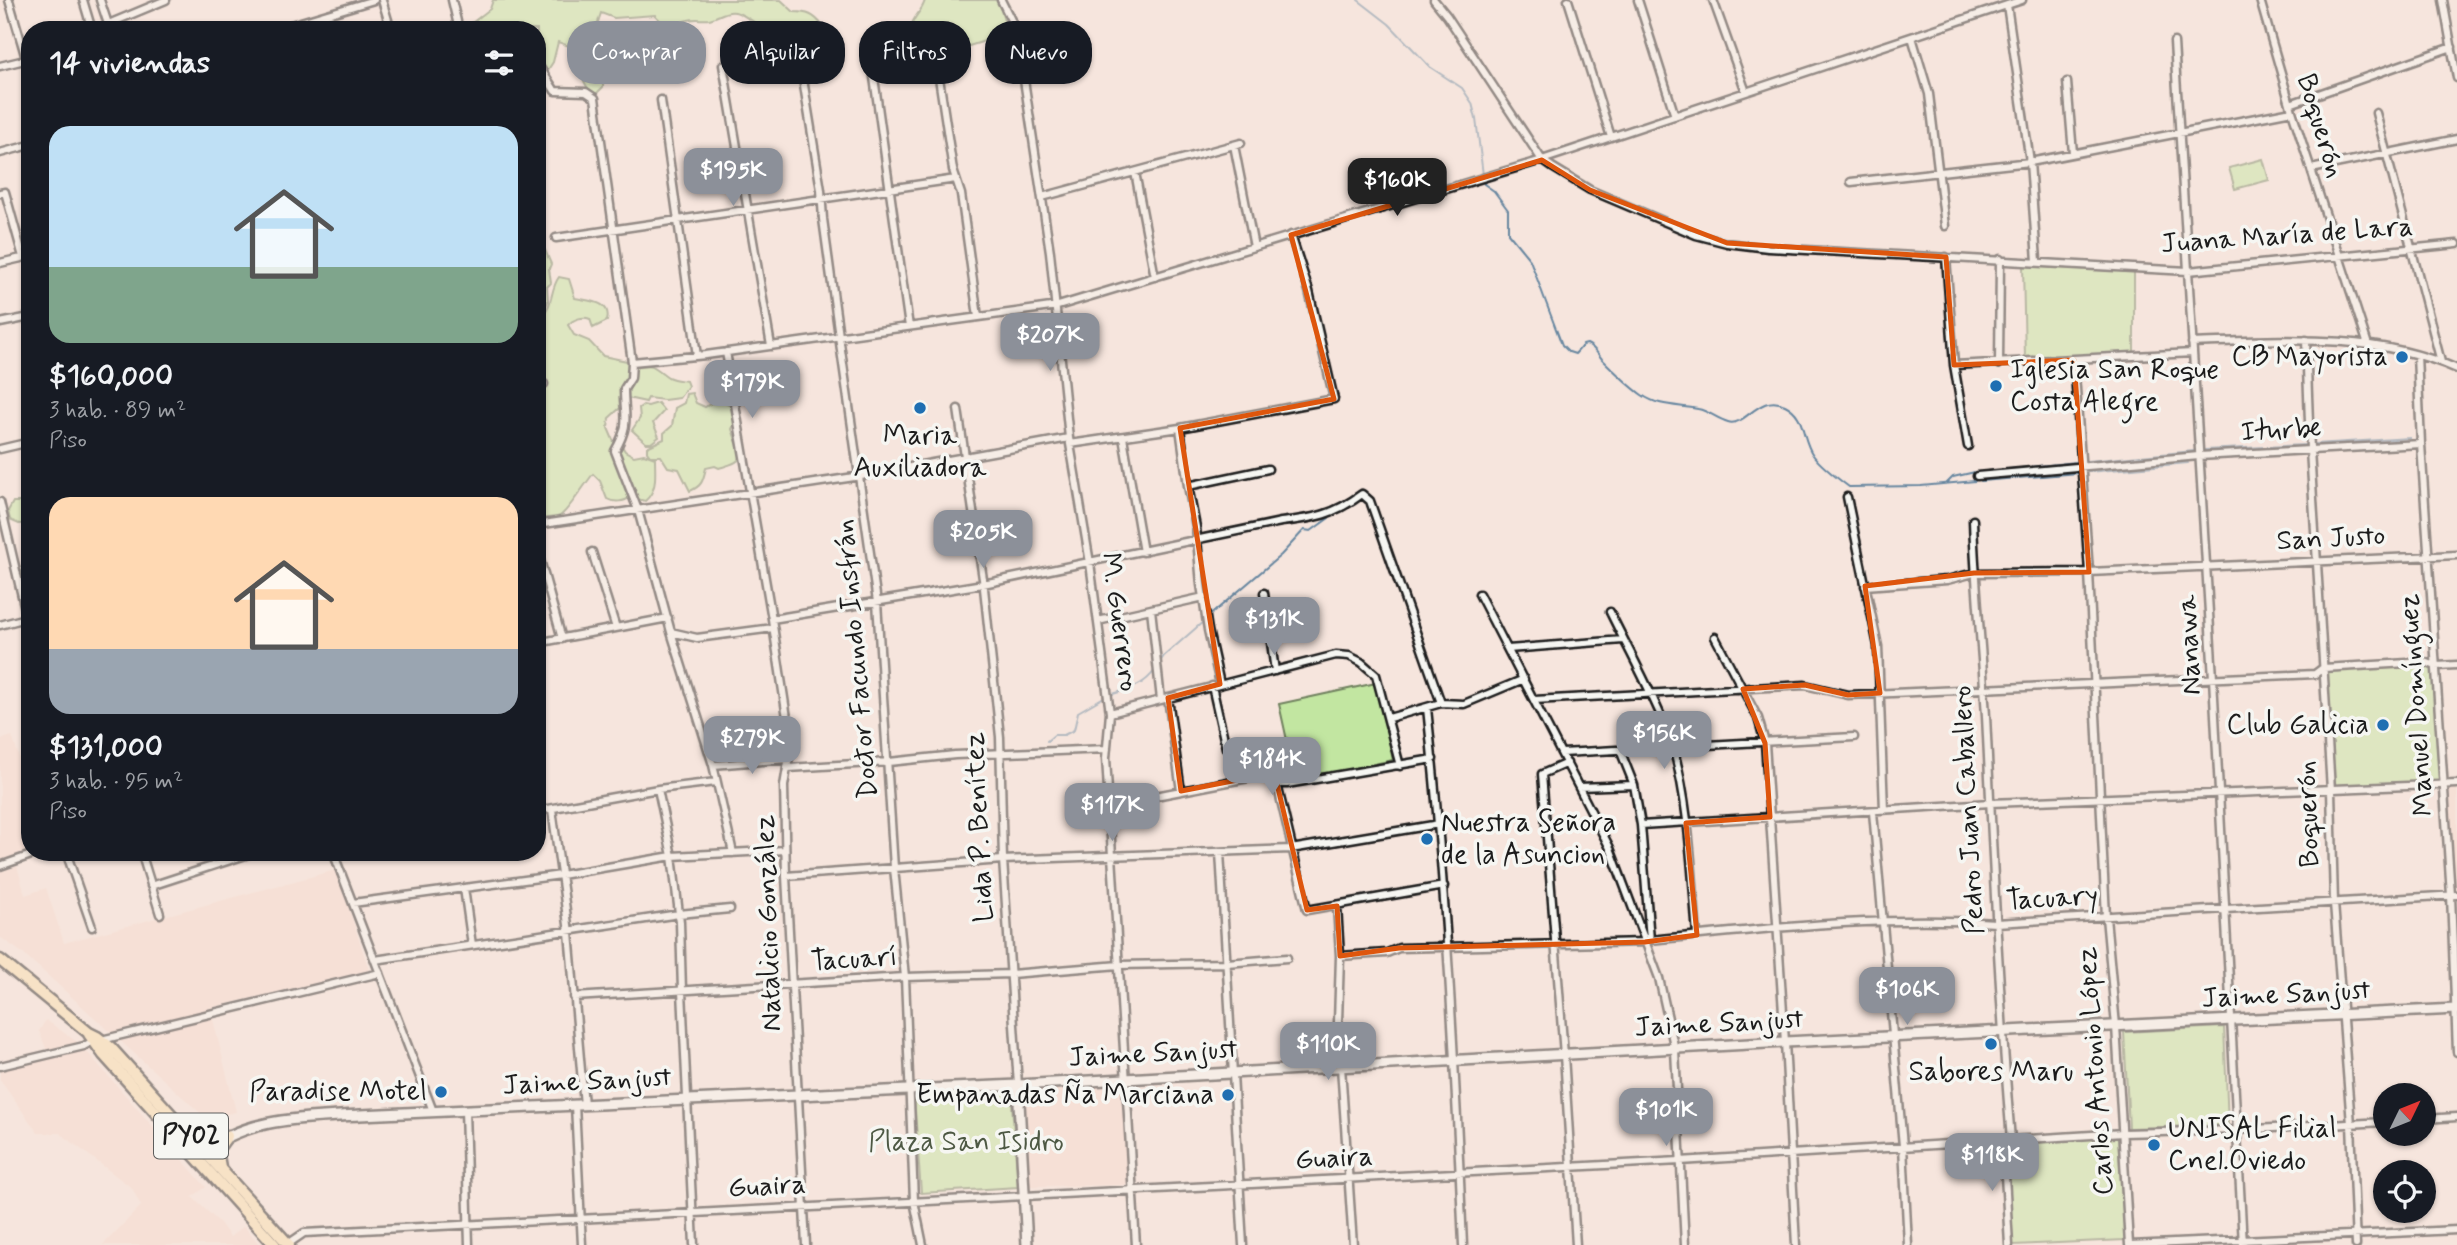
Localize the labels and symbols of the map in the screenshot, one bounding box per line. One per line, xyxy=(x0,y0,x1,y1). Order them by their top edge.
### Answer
street label: Boquerón xyxy=(2287,69,2353,183)
pin: $195K xyxy=(684,148,782,208)
pin: $160K xyxy=(1348,158,1446,218)
street label: Juana María de Lara xyxy=(2160,209,2414,263)
pin: $207K xyxy=(1001,314,1099,373)
place label: CB Mayorista xyxy=(2231,339,2388,376)
marker: CB Mayorista xyxy=(2394,349,2410,365)
place label: Iglesia San Roque Costa Alegre xyxy=(2010,352,2219,424)
pin: $179K xyxy=(703,360,801,420)
marker: Iglesia San Roque Costa Alegre xyxy=(1988,378,2004,394)
marker: Maria Auxiliadora xyxy=(912,400,928,416)
street label: Iturbe xyxy=(2240,410,2322,452)
place label: Maria Auxiliadora xyxy=(853,418,987,487)
pin: $205K xyxy=(934,510,1032,570)
street label: Doctor Facundo Insfrán xyxy=(826,518,888,800)
street label: San Justo xyxy=(2276,518,2386,560)
street label: M. Guerrero xyxy=(1091,550,1147,694)
street label: Manuel Domínguez xyxy=(2391,592,2446,818)
street label: Nanawa xyxy=(2169,594,2211,696)
pin: $131K xyxy=(1225,598,1323,657)
street label: Pedro Juan Caballero xyxy=(1944,685,1994,935)
place label: Club Galicia xyxy=(2227,707,2369,744)
pin: $156K xyxy=(1615,712,1713,771)
pin: $279K xyxy=(703,716,801,776)
marker: Club Galicia xyxy=(2375,717,2391,733)
street label: Lida P. Benítez xyxy=(957,731,1003,923)
pin: $184K xyxy=(1223,738,1321,797)
street label: Boquerón xyxy=(2289,760,2329,868)
pin: $117K xyxy=(1063,784,1161,843)
place label: Nuestra Señora de la Asuncion xyxy=(1441,805,1616,874)
street label: Natalicio González xyxy=(747,814,791,1032)
marker: Nuestra Señora de la Asuncion xyxy=(1419,831,1435,847)
street label: Tacuary xyxy=(2005,878,2099,920)
street label: Tacuarí xyxy=(810,939,898,981)
street label: Carlos Antonio López xyxy=(2069,945,2123,1197)
pin: $106K xyxy=(1858,968,1956,1027)
street label: Jaime Sanjust xyxy=(2201,972,2372,1018)
street label: Jaime Sanjust xyxy=(1634,1001,1805,1047)
pin: $110K xyxy=(1279,1023,1377,1082)
street label: Jaime Sanjust xyxy=(1068,1031,1239,1077)
marker: Sabores Maru xyxy=(1983,1036,1999,1052)
place label: Sabores Maru xyxy=(1909,1054,2073,1091)
street label: Jaime Sanjust xyxy=(502,1059,673,1105)
place label: Paradise Motel xyxy=(249,1074,427,1111)
place label: Empanadas Ña Marciana xyxy=(916,1077,1214,1114)
north arrow xyxy=(2373,1083,2436,1146)
marker: Paradise Motel xyxy=(433,1084,449,1100)
marker: Empanadas Ña Marciana xyxy=(1220,1087,1236,1103)
pin: $101K xyxy=(1617,1088,1715,1148)
place label: UNISAL Filial Cnel.Oviedo xyxy=(2168,1111,2336,1180)
road number: PY02 xyxy=(154,1114,228,1158)
park label: Plaza San Isidro xyxy=(868,1124,1064,1161)
pin: $118K xyxy=(1943,1134,2041,1193)
marker: UNISAL Filial Cnel.Oviedo xyxy=(2146,1137,2162,1153)
street label: Guaira xyxy=(1294,1138,1374,1180)
street label: Guaira xyxy=(727,1166,807,1208)

